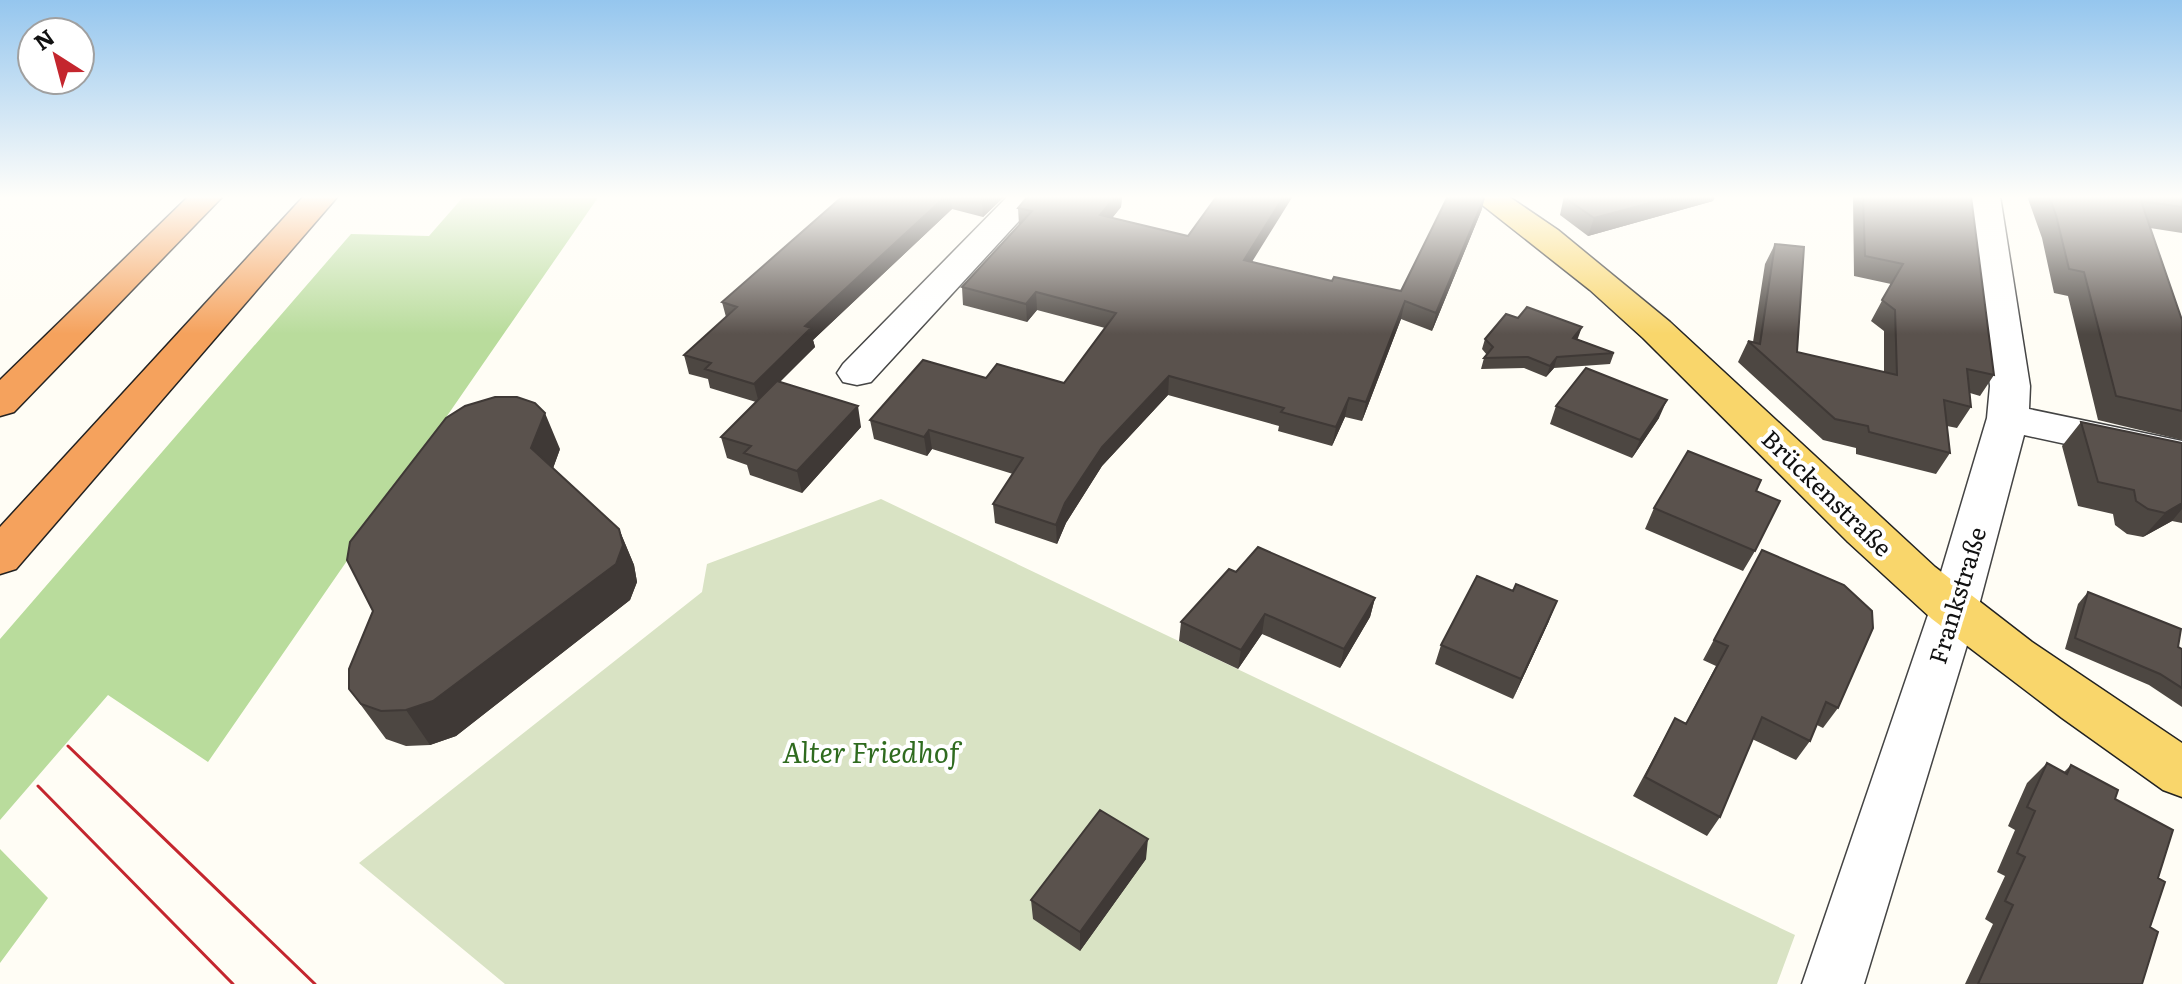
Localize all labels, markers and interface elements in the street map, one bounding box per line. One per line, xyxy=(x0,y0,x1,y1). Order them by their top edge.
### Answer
north arrow xyxy=(16,16,96,96)
text: N xyxy=(26,20,61,57)
street label: Brückenstraße xyxy=(1755,421,1901,563)
street label: Frankstraße xyxy=(1919,522,1993,668)
park label: Alter Friedhof xyxy=(782,730,963,772)

